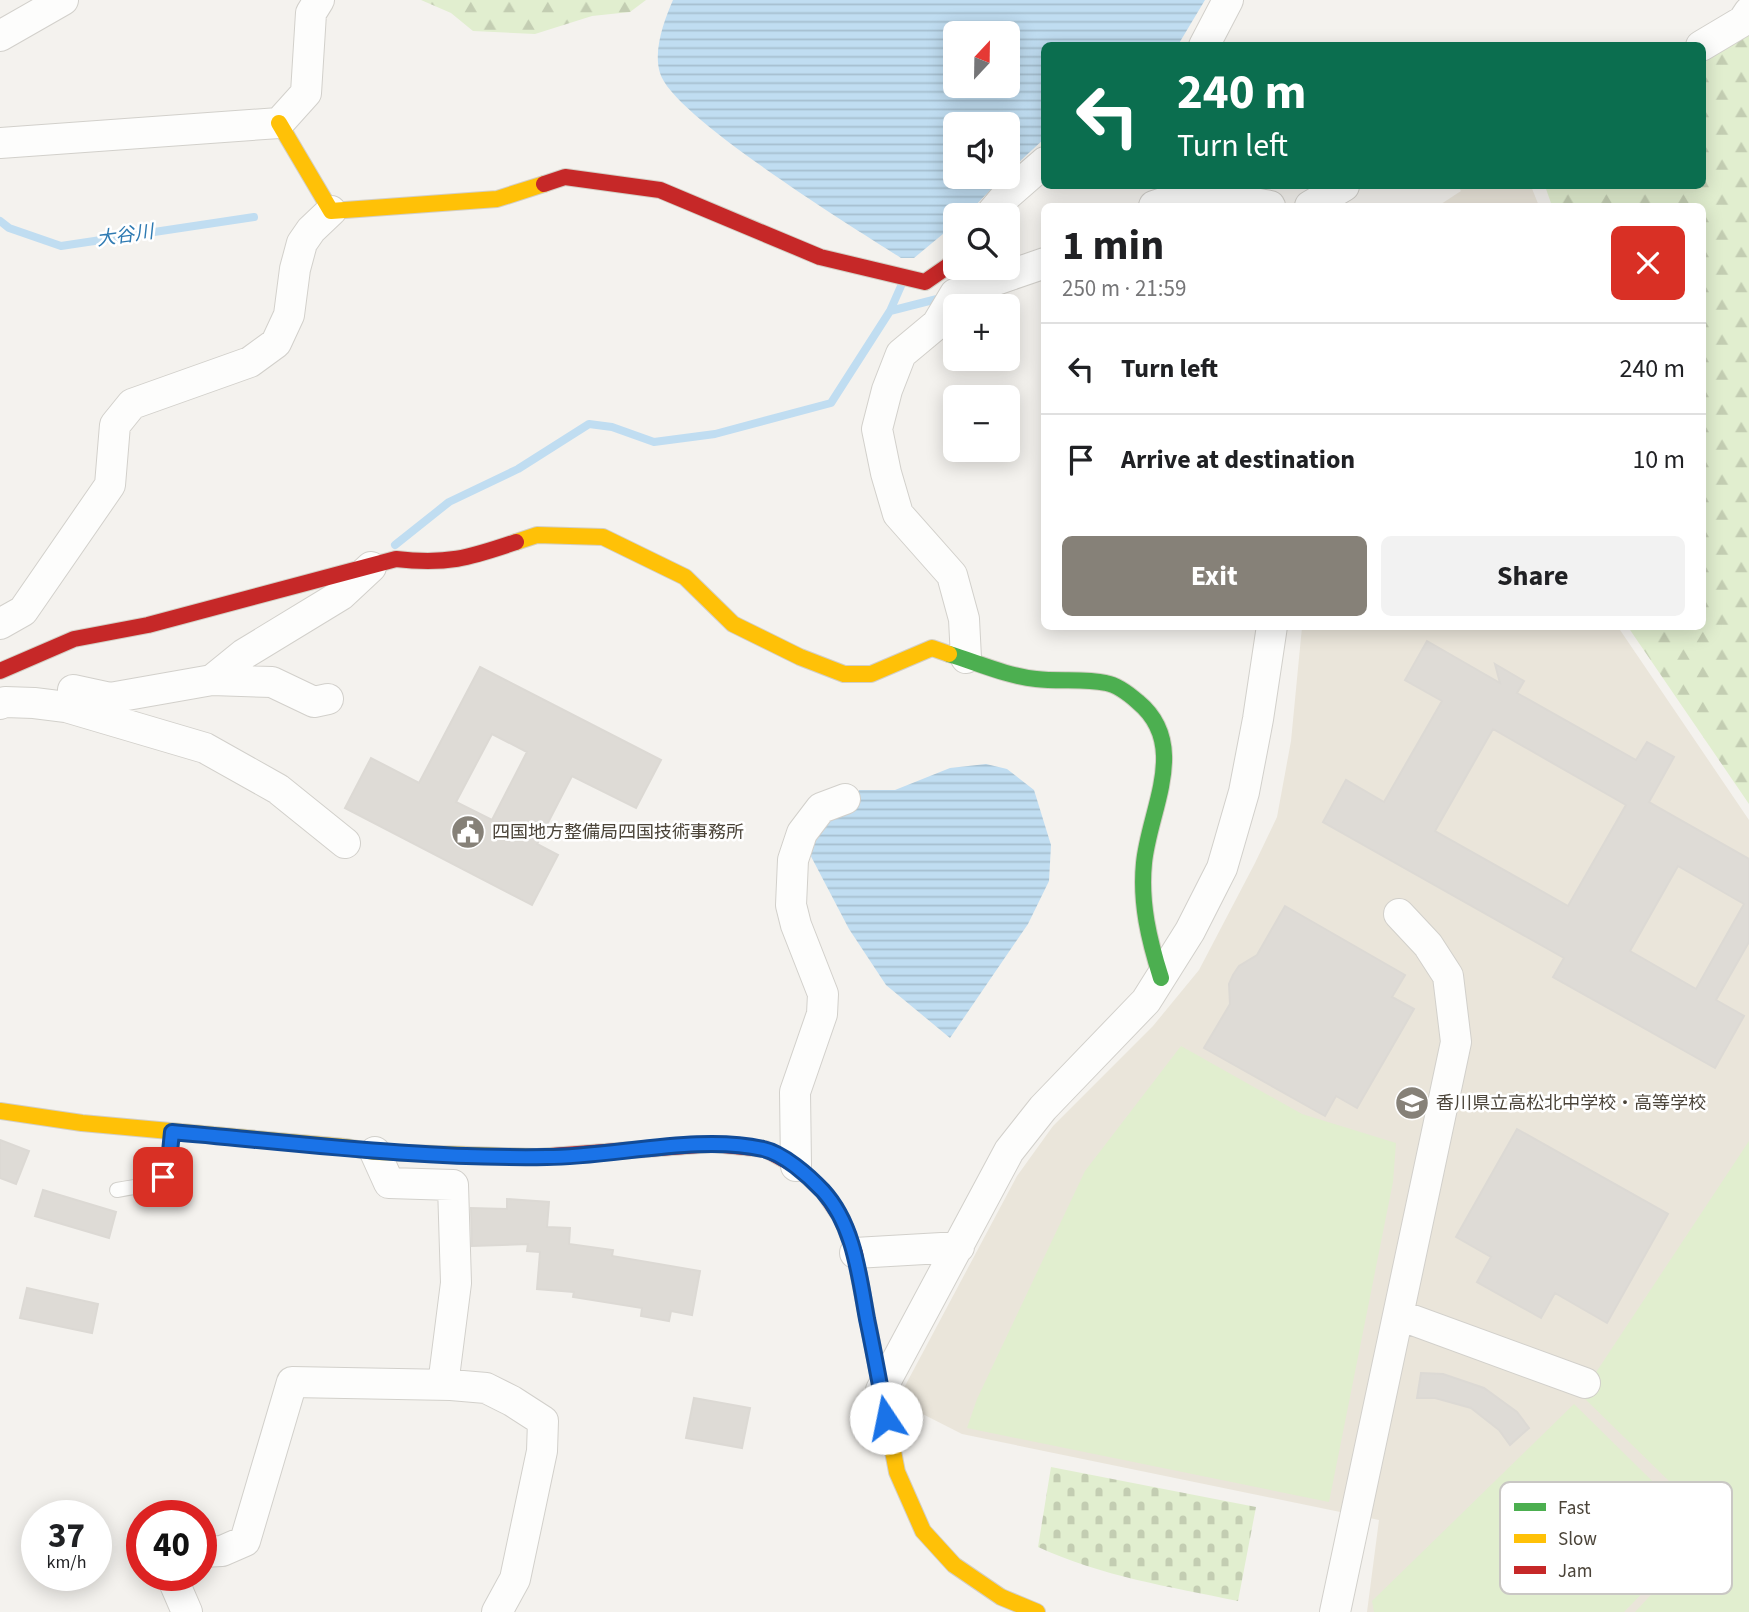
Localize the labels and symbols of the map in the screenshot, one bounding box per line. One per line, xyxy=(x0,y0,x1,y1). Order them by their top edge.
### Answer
north arrow xyxy=(943,21,1020,98)
water label: 大谷川 xyxy=(95,218,157,253)
public building icon: 四国地方整備局四国技術事務所 xyxy=(449,813,487,851)
place label: 四国地方整備局四国技術事務所 xyxy=(492,820,744,845)
school or university icon: 香川県立高松北中学校・高等学校 xyxy=(1393,1084,1431,1122)
place label: 香川県立高松北中学校・高等学校 xyxy=(1436,1091,1706,1116)
pin xyxy=(133,1147,193,1207)
position arrow xyxy=(849,1381,923,1455)
legend xyxy=(1500,1482,1732,1594)
text: Fast xyxy=(1558,1495,1591,1522)
speed limit sign: 40 xyxy=(126,1500,217,1591)
text: Slow xyxy=(1558,1526,1597,1553)
text: Jam xyxy=(1558,1558,1592,1585)

